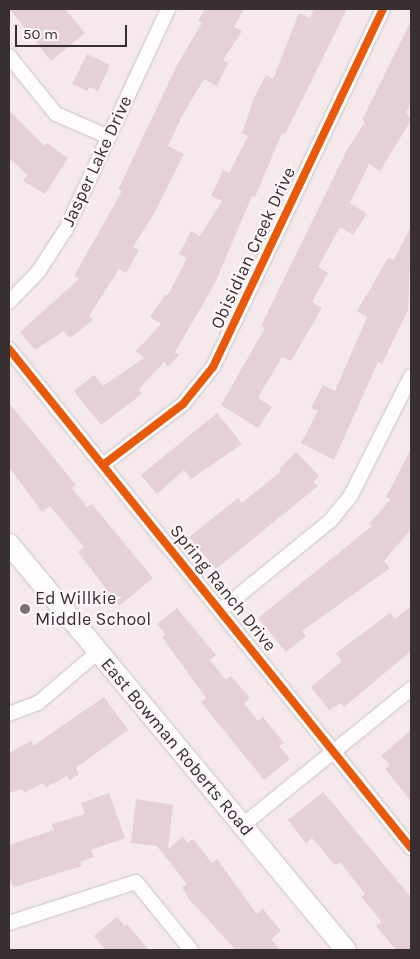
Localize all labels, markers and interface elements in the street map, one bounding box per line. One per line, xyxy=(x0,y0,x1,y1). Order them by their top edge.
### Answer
scale bar xyxy=(18,15,130,47)
text: 50 m xyxy=(23,25,58,43)
street label: Jasper Lake Drive xyxy=(57,92,137,230)
street label: Obisidian Creek Drive xyxy=(206,164,300,332)
street label: Spring Ranch Drive xyxy=(165,520,281,656)
place label: Ed Willkie Middle School xyxy=(35,588,151,630)
marker: Ed Willkie Middle School xyxy=(19,603,31,615)
street label: East Bowman Roberts Road xyxy=(96,654,258,840)

